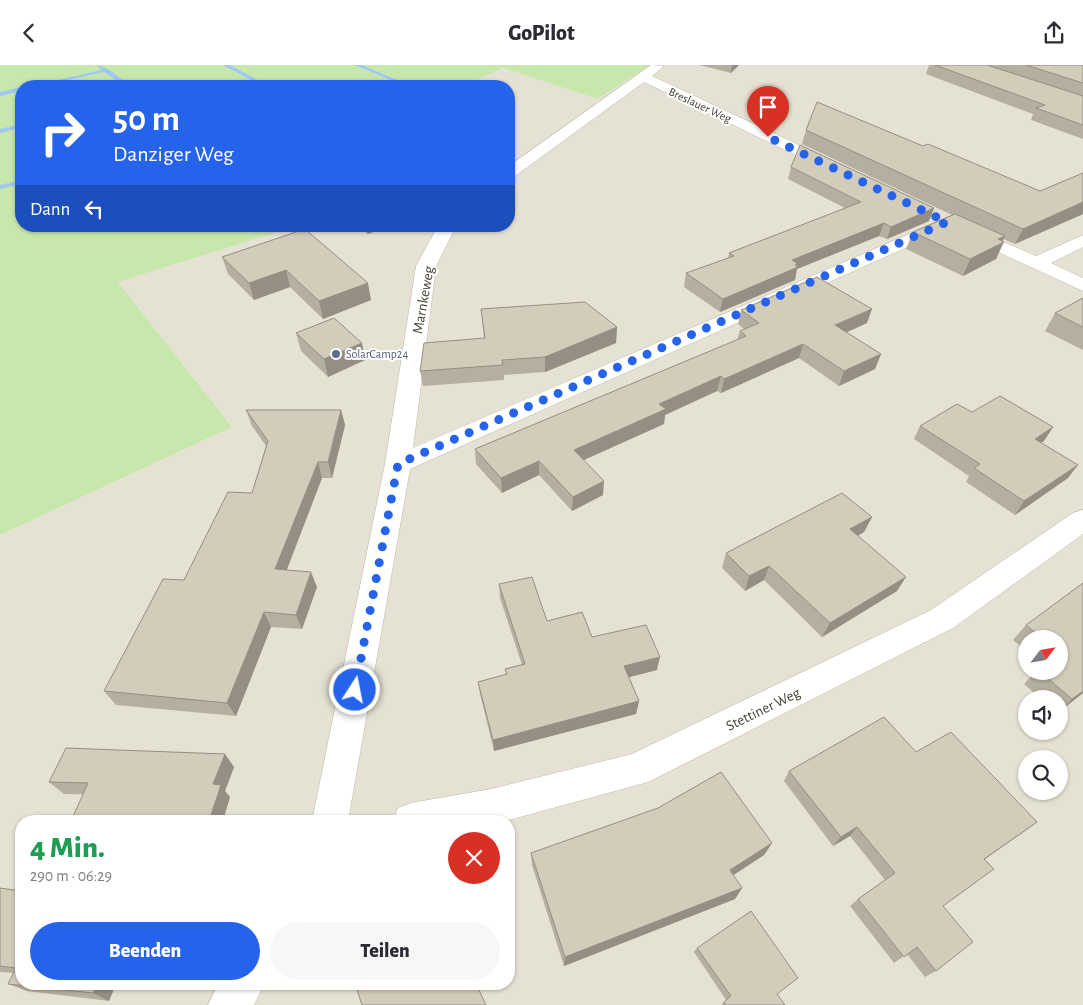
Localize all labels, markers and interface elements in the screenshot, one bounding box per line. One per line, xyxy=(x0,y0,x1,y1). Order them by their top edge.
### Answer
icon: back xyxy=(15,19,43,47)
icon: share xyxy=(1040,19,1068,47)
text: GoPilot xyxy=(508,22,575,44)
street label: Breslauer Weg xyxy=(667,85,733,125)
pin xyxy=(747,86,789,137)
icon: arrive xyxy=(754,93,782,121)
icon: right xyxy=(30,100,95,165)
text: 50 m xyxy=(113,102,180,137)
text: Danziger Weg xyxy=(113,143,234,165)
icon: left xyxy=(80,195,108,223)
text: Dann xyxy=(30,200,70,219)
street label: Marnkeweg xyxy=(410,264,437,335)
marker: SolarCamp24 xyxy=(330,348,342,360)
place label: SolarCamp24 xyxy=(346,348,408,360)
north arrow xyxy=(1018,630,1068,680)
map controls xyxy=(1018,630,1068,800)
position arrow xyxy=(328,663,380,715)
street label: Stettiner Weg xyxy=(724,685,803,734)
button: sound xyxy=(1018,690,1068,740)
button: search xyxy=(1018,750,1068,800)
button: close xyxy=(448,832,500,884)
text: 4 Min. xyxy=(30,833,105,863)
text: 290 m · 06:29 xyxy=(30,868,112,884)
button: Beenden xyxy=(30,922,260,980)
button: Teilen xyxy=(270,922,500,980)

